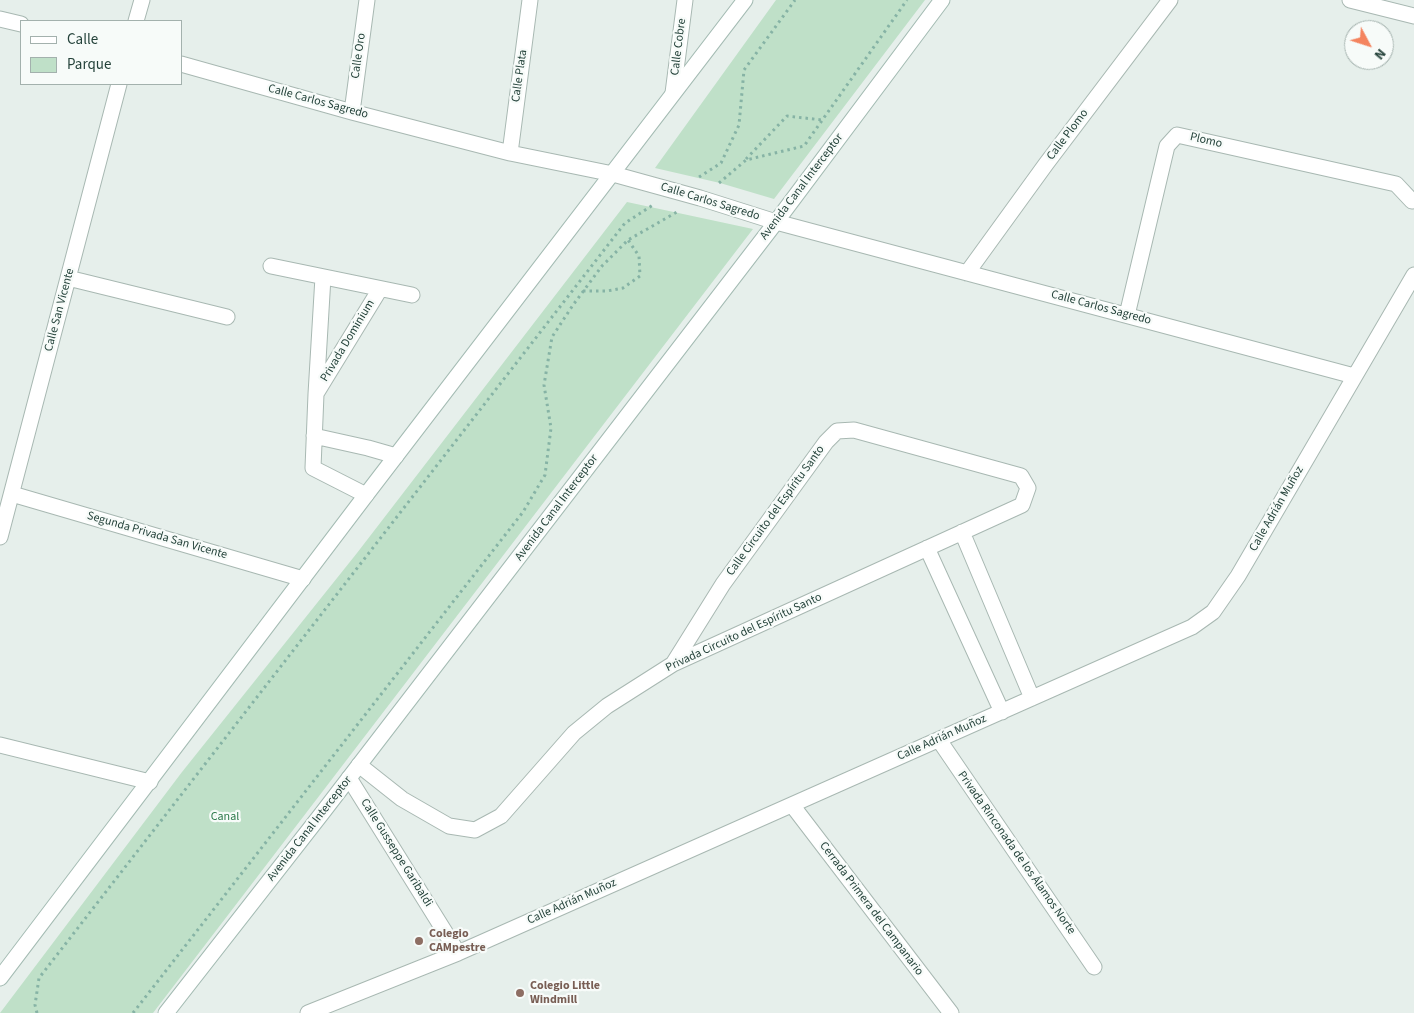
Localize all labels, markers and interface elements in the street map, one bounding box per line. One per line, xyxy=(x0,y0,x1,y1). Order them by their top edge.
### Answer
street label: Calle Cobre xyxy=(668,18,690,76)
legend xyxy=(20,20,182,85)
north arrow xyxy=(1344,20,1394,70)
text: Calle xyxy=(67,29,98,50)
street label: Calle Oro xyxy=(349,32,369,80)
text: N xyxy=(1369,44,1390,64)
street label: Calle Plata xyxy=(509,49,531,103)
text: Parque xyxy=(67,54,111,75)
street label: Calle Carlos Sagredo xyxy=(266,82,370,122)
street label: Calle Plomo xyxy=(1044,107,1092,163)
street label: Plomo xyxy=(1188,130,1224,152)
street label: Avenida Canal Interceptor xyxy=(757,131,847,243)
street label: Calle Carlos Sagredo xyxy=(659,180,761,224)
street label: Calle San Vicente xyxy=(42,267,78,353)
street label: Calle Carlos Sagredo xyxy=(1049,288,1153,328)
street label: Privada Dominium xyxy=(318,297,378,385)
street label: Calle Circuito del Espíritu Santo xyxy=(724,443,828,579)
street label: Avenida Canal Interceptor xyxy=(512,452,602,564)
street label: Calle Adrián Muñoz xyxy=(1247,464,1307,554)
street label: Segunda Privada San Vicente xyxy=(85,509,229,563)
street label: Privada Circuito del Espíritu Santo xyxy=(664,590,824,676)
street label: Calle Adrián Muñoz xyxy=(895,712,989,764)
street label: Privada Rinconada de los Álamos Norte xyxy=(954,769,1078,937)
street label: Avenida Canal Interceptor xyxy=(265,774,355,884)
street label: Calle Gusseppe Garibaldi xyxy=(357,796,435,910)
park label: Canal xyxy=(211,810,239,824)
street label: Cerrada Primera del Campanario xyxy=(816,839,926,979)
street label: Calle Adrián Muñoz xyxy=(525,876,619,928)
place label: Colegio CAMpestre xyxy=(429,927,486,955)
marker: Colegio CAMpestre xyxy=(413,935,425,947)
place label: Colegio Little Windmill xyxy=(530,979,600,1007)
marker: Colegio Little Windmill xyxy=(514,987,526,999)

